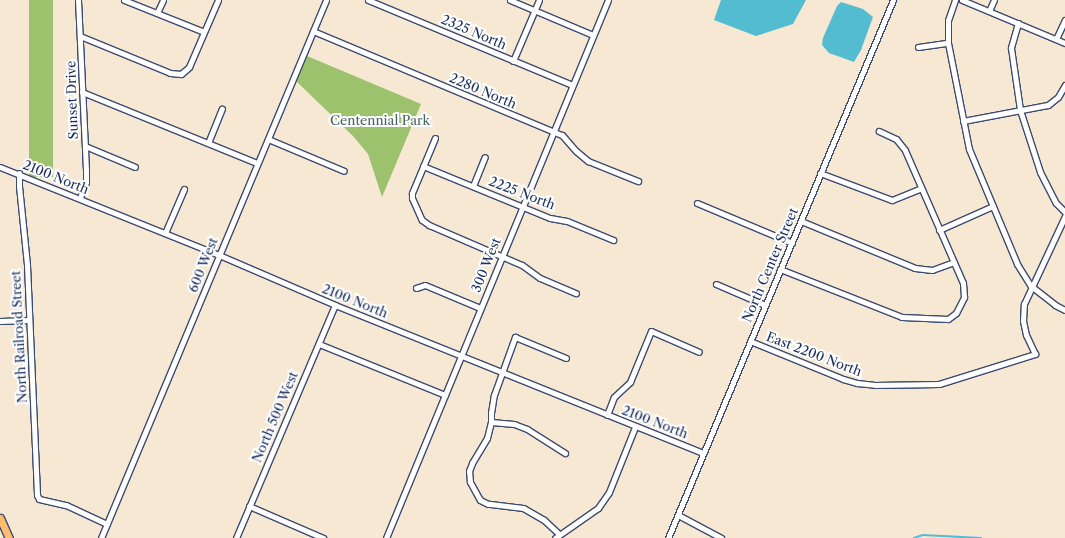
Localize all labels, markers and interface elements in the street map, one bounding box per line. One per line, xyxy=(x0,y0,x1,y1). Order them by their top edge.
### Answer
street label: 2325 North xyxy=(439,11,509,53)
street label: Sunset Drive xyxy=(63,60,81,140)
street label: 2280 North xyxy=(447,70,519,112)
park label: Centennial Park xyxy=(330,112,430,128)
street label: 2100 North xyxy=(21,157,91,197)
street label: 2225 North xyxy=(487,173,557,213)
street label: North Center Street xyxy=(739,205,801,325)
street label: 600 West xyxy=(185,235,221,295)
street label: 300 West xyxy=(468,235,504,295)
street label: North Railroad Street xyxy=(8,270,30,404)
street label: 2100 North xyxy=(320,281,390,321)
street label: East 2200 North xyxy=(764,329,864,379)
street label: North 500 West xyxy=(249,369,301,465)
street label: 2100 North xyxy=(620,402,690,442)

